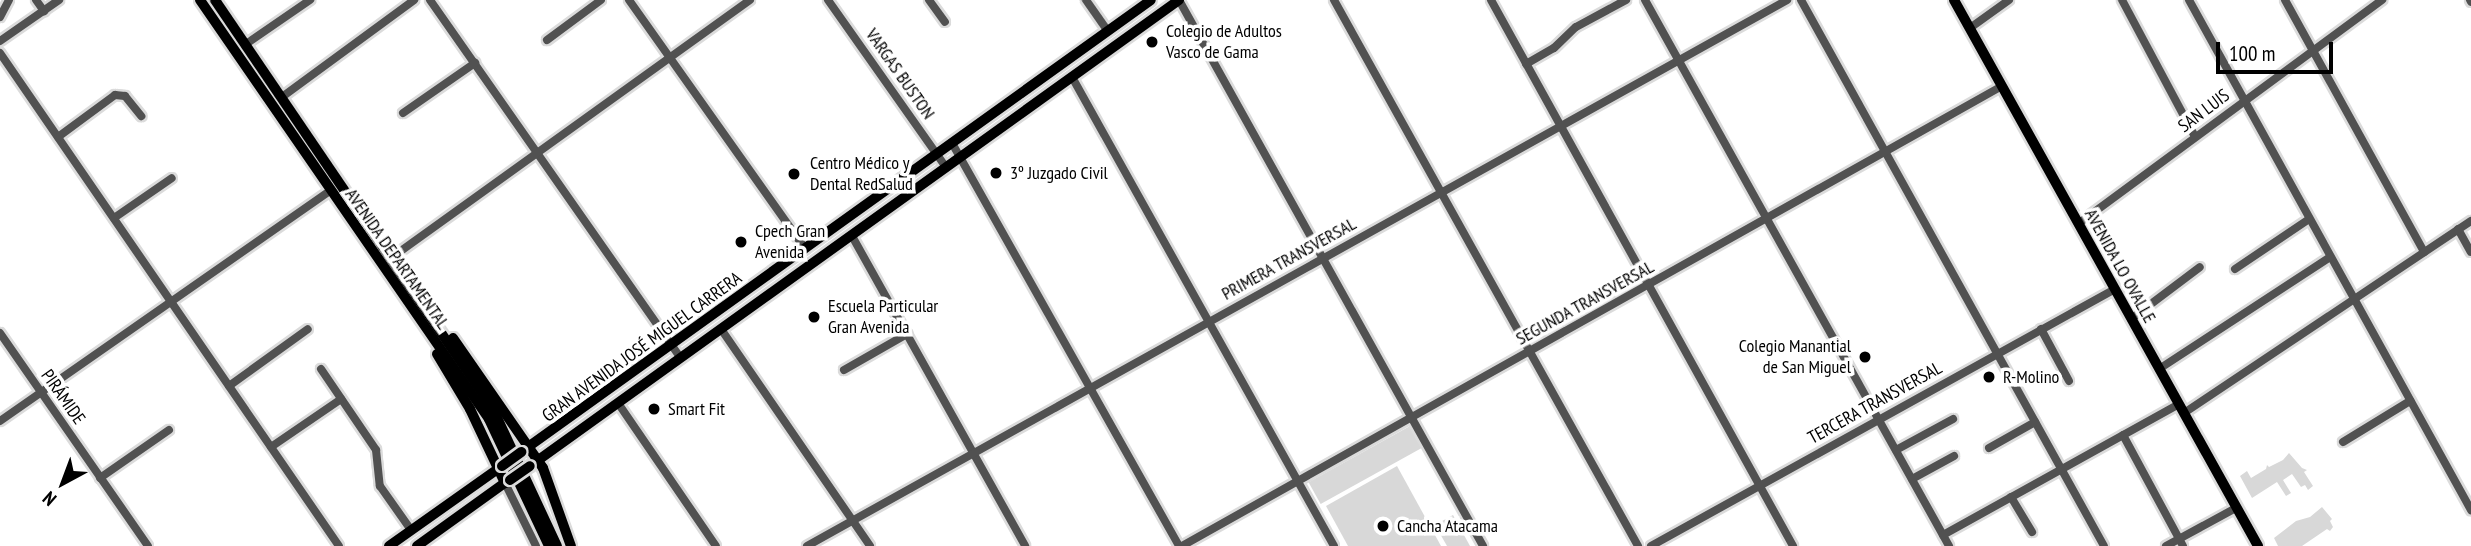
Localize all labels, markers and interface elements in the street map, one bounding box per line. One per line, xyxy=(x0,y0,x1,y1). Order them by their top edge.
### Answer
place label: Colegio de Adultos Vasco de Gama xyxy=(1166,21,1282,64)
street label: VARGAS BUSTON xyxy=(861,25,939,123)
scale bar xyxy=(2219,28,2336,72)
marker: Colegio de Adultos Vasco de Gama xyxy=(1144,34,1160,50)
text: 100 m xyxy=(2229,40,2275,67)
street label: SAN LUIS xyxy=(2174,85,2234,137)
place label: Centro Médico y Dental RedSalud xyxy=(810,153,913,196)
place label: 3º Juzgado Civil xyxy=(1010,162,1108,184)
marker: Centro Médico y Dental RedSalud xyxy=(784,164,804,184)
marker: 3º Juzgado Civil xyxy=(988,165,1004,181)
street label: AVENIDA DEPARTAMENTAL xyxy=(340,184,454,334)
street label: AVENIDA LO OVALLE xyxy=(2080,205,2160,327)
street label: PRIMERA TRANSVERSAL xyxy=(1218,213,1360,305)
place label: Cpech Gran Avenida xyxy=(755,221,825,264)
marker: Cpech Gran Avenida xyxy=(733,234,749,250)
street label: SEGUNDA TRANSVERSAL xyxy=(1512,256,1658,350)
street label: GRAN AVENIDA JOSÉ MIGUEL CARRERA xyxy=(537,267,747,427)
place label: Escuela Particular Gran Avenida xyxy=(828,296,938,338)
marker: Escuela Particular Gran Avenida xyxy=(806,309,822,325)
place label: Colegio Manantial de San Miguel xyxy=(1739,336,1851,378)
marker: Colegio Manantial de San Miguel xyxy=(1857,349,1873,365)
street label: TERCERA TRANSVERSAL xyxy=(1804,357,1946,449)
street label: PIRÁMIDE xyxy=(36,365,90,429)
place label: R-Molino xyxy=(2003,366,2059,388)
marker: R-Molino xyxy=(1981,369,1997,385)
place label: Smart Fit xyxy=(668,398,725,420)
marker: Smart Fit xyxy=(646,401,662,417)
north arrow xyxy=(28,448,98,518)
text: N xyxy=(37,486,61,511)
place label: Cancha Atacama xyxy=(1397,515,1498,537)
marker: Cancha Atacama xyxy=(1375,518,1391,534)

